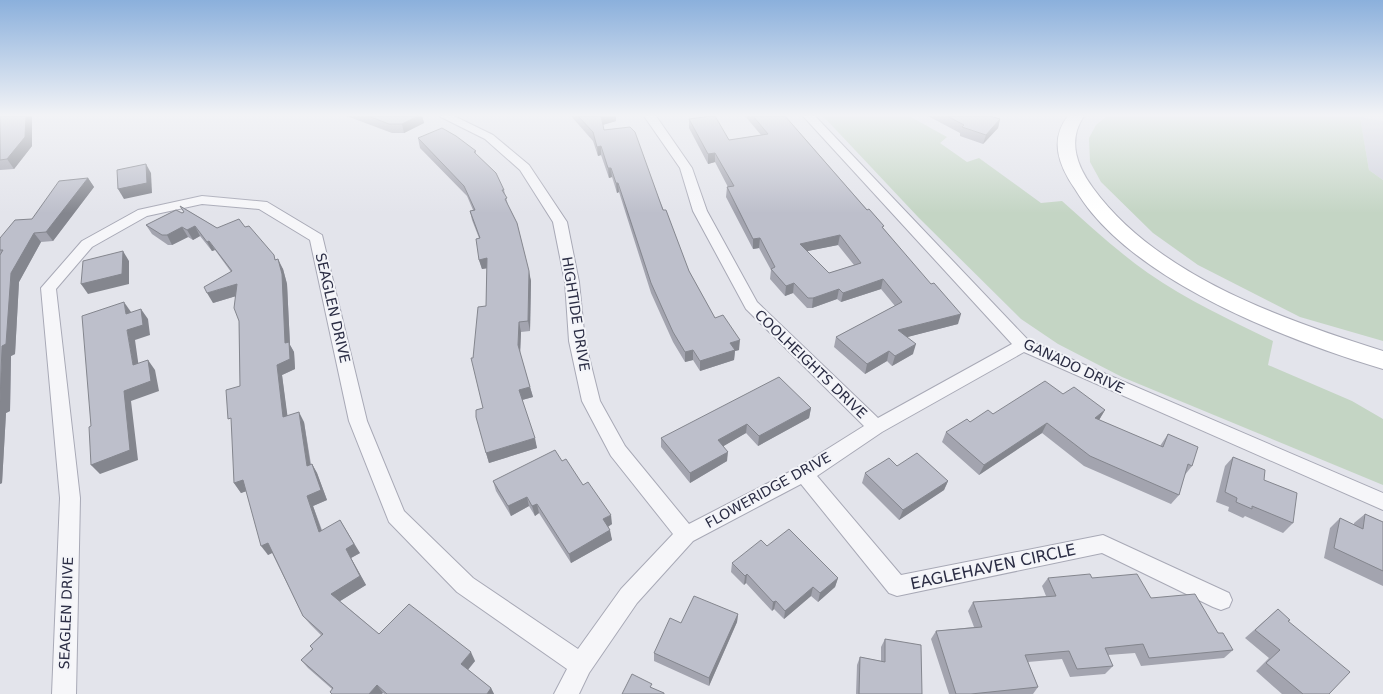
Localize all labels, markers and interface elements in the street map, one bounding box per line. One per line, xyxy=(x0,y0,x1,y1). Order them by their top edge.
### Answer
street label: SEAGLEN DRIVE xyxy=(313,251,353,365)
street label: HIGHTIDE DRIVE xyxy=(559,256,593,372)
street label: COOLHEIGHTS DRIVE xyxy=(752,306,870,422)
street label: GANADO DRIVE xyxy=(1021,336,1127,396)
street label: FLOWERIDGE DRIVE xyxy=(703,449,833,531)
street label: EAGLEHAVEN CIRCLE xyxy=(909,540,1078,593)
street label: SEAGLEN DRIVE xyxy=(56,556,76,670)

